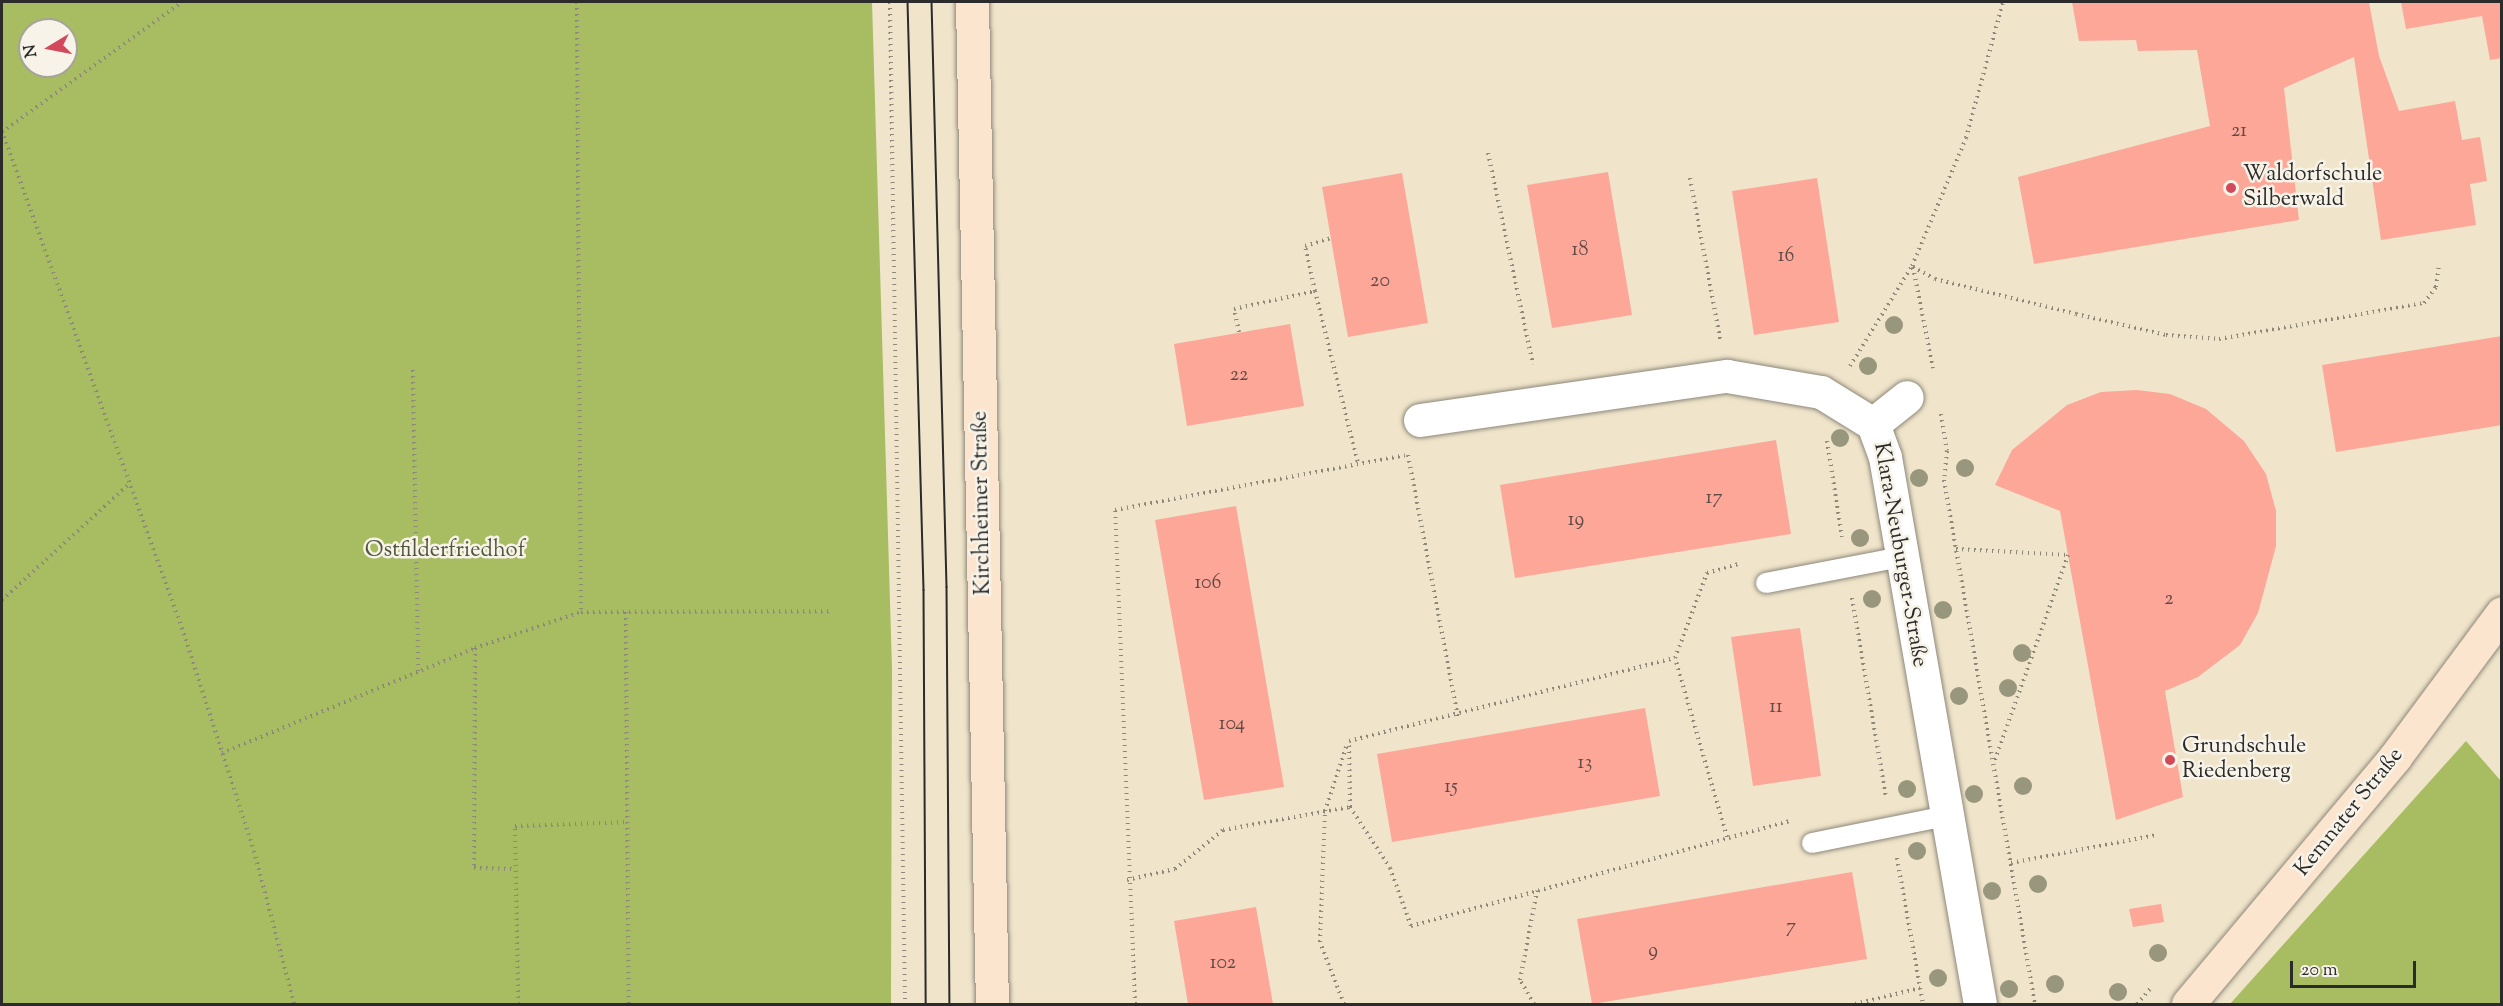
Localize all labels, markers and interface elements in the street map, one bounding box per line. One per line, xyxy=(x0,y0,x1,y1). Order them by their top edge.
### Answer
north arrow xyxy=(18,18,78,78)
text: N xyxy=(19,43,44,59)
house number: 21 xyxy=(2231,119,2247,143)
place label: Waldorfschule Silberwald xyxy=(2243,162,2382,214)
marker: Waldorfschule Silberwald xyxy=(2224,181,2238,195)
house number: 18 xyxy=(1572,238,1588,262)
house number: 16 xyxy=(1778,244,1794,268)
house number: 20 xyxy=(1370,269,1390,293)
house number: 22 xyxy=(1230,363,1248,387)
street label: Kirchheimer Straße xyxy=(968,411,998,595)
street label: Klara-Neuburger-Straße xyxy=(1866,441,1932,669)
house number: 17 xyxy=(1706,486,1722,510)
house number: 19 xyxy=(1568,508,1584,532)
park label: Ostfilderfriedhof xyxy=(365,539,525,565)
house number: 106 xyxy=(1194,571,1222,595)
house number: 2 xyxy=(2164,587,2174,611)
house number: 11 xyxy=(1769,695,1783,719)
house number: 104 xyxy=(1219,712,1245,736)
place label: Grundschule Riedenberg xyxy=(2182,734,2306,786)
street label: Kemnater Straße xyxy=(2290,743,2410,883)
house number: 13 xyxy=(1578,751,1592,775)
marker: Grundschule Riedenberg xyxy=(2163,753,2177,767)
house number: 15 xyxy=(1444,775,1458,799)
house number: 7 xyxy=(1786,915,1796,939)
house number: 9 xyxy=(1648,939,1658,963)
scale bar xyxy=(2293,949,2419,987)
house number: 102 xyxy=(1210,951,1236,975)
text: 20 m xyxy=(2301,958,2338,984)

